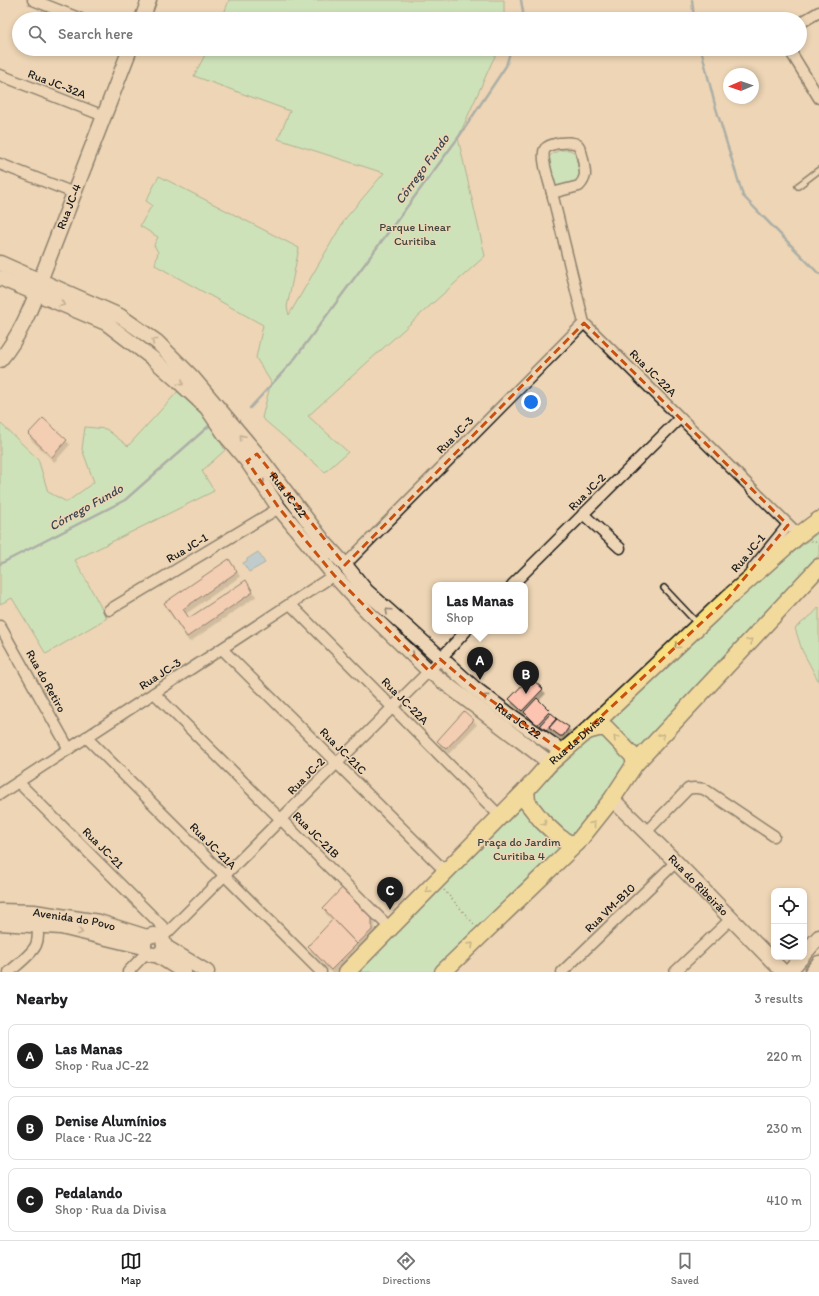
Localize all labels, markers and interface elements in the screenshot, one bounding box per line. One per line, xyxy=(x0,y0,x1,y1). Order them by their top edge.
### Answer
search box xyxy=(12,12,807,56)
icon: search xyxy=(26,23,48,45)
text: Search here xyxy=(58,25,133,43)
street label: Rua JC-32A xyxy=(26,67,88,102)
north arrow xyxy=(723,68,759,104)
water label: Córrego Fundo xyxy=(392,131,452,207)
street label: Rua JC-4 xyxy=(54,182,84,231)
park label: Parque Linear Curitiba xyxy=(379,220,451,248)
one-way arrow xyxy=(57,299,65,307)
one-way arrow xyxy=(152,339,159,346)
street label: Rua JC-22A xyxy=(627,347,680,400)
one-way arrow xyxy=(176,378,183,385)
your location xyxy=(521,392,541,412)
street label: Rua JC-3 xyxy=(433,413,477,457)
one-way arrow xyxy=(239,434,246,441)
street label: Rua JC-22 xyxy=(266,469,310,521)
street label: Rua JC-2 xyxy=(565,470,609,514)
one-way arrow xyxy=(257,479,264,486)
water label: Córrego Fundo xyxy=(46,480,126,534)
street label: Rua JC-1 xyxy=(164,530,211,566)
street label: Rua JC-1 xyxy=(728,531,768,575)
popup xyxy=(432,582,528,634)
text: Las Manas xyxy=(446,592,514,610)
one-way arrow xyxy=(385,608,393,616)
text: Shop xyxy=(446,610,474,625)
one-way arrow xyxy=(746,638,753,646)
one-way arrow xyxy=(674,641,682,649)
street label: Rua do Retiro xyxy=(23,647,69,715)
pin: A xyxy=(467,647,493,680)
one-way arrow xyxy=(407,650,415,657)
street label: Rua JC-3 xyxy=(136,655,184,693)
pin: B xyxy=(513,661,539,694)
street label: Rua JC-22A xyxy=(379,675,432,728)
one-way arrow xyxy=(483,695,490,702)
street label: Rua JC-22 xyxy=(492,700,544,742)
street label: Rua da Divisa xyxy=(546,711,608,768)
street label: Rua JC-21C xyxy=(317,725,369,777)
one-way arrow xyxy=(657,733,665,741)
one-way arrow xyxy=(613,735,621,743)
street label: Rua JC-2 xyxy=(284,754,328,798)
street label: Rua JC-21B xyxy=(290,809,342,861)
one-way arrow xyxy=(540,818,547,826)
street label: Rua JC-21A xyxy=(187,820,239,872)
one-way arrow xyxy=(588,821,595,828)
street label: Rua JC-21 xyxy=(80,825,127,872)
park label: Praça do Jardim Curitiba 4 xyxy=(477,835,561,863)
street label: Rua do Ribeirão xyxy=(665,851,732,919)
pin: C xyxy=(377,877,403,910)
street label: Rua VM-B10 xyxy=(582,881,638,935)
one-way arrow xyxy=(425,885,433,893)
map controls xyxy=(771,888,807,960)
button: locate xyxy=(771,888,807,924)
street label: Avenida do Povo xyxy=(32,905,117,934)
button: layers xyxy=(771,924,807,960)
one-way arrow xyxy=(77,927,84,935)
one-way arrow xyxy=(466,942,474,950)
text: Nearby xyxy=(16,988,68,1008)
text: 3 results xyxy=(754,991,803,1006)
text: Las Manas xyxy=(55,1040,122,1058)
text: A xyxy=(26,1049,34,1064)
text: 220 m xyxy=(766,1049,802,1064)
text: Shop · Rua JC-22 xyxy=(55,1058,149,1073)
text: Denise Alumínios xyxy=(55,1112,166,1130)
text: B xyxy=(26,1121,34,1136)
text: 230 m xyxy=(766,1121,802,1136)
text: Place · Rua JC-22 xyxy=(55,1130,152,1145)
text: Pedalando xyxy=(55,1184,122,1202)
text: C xyxy=(26,1193,34,1208)
text: 410 m xyxy=(766,1193,802,1208)
text: Shop · Rua da Divisa xyxy=(55,1202,166,1217)
tab: Map xyxy=(120,1250,142,1287)
tab: Directions xyxy=(382,1250,431,1287)
tab: Saved xyxy=(671,1250,699,1287)

